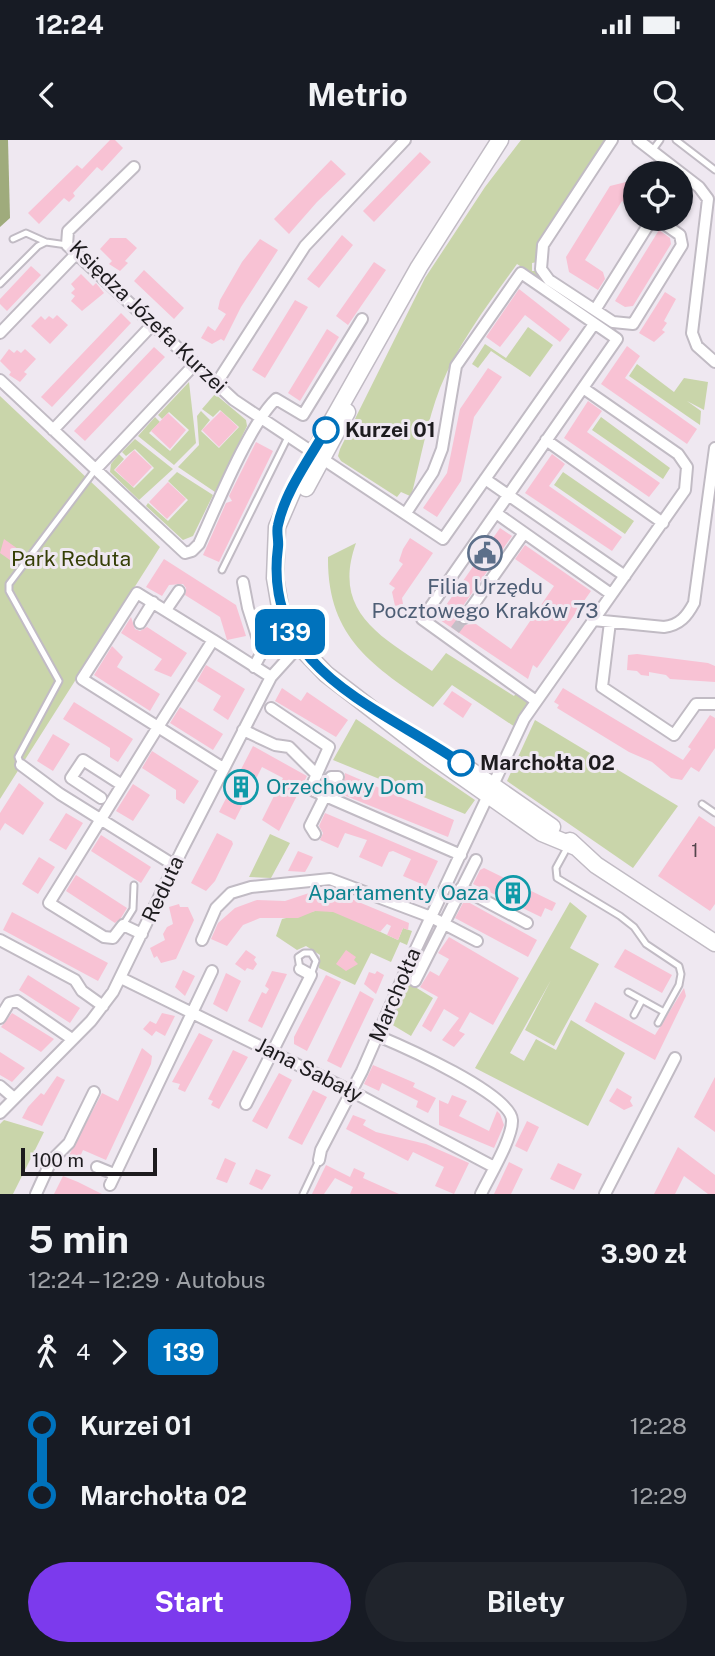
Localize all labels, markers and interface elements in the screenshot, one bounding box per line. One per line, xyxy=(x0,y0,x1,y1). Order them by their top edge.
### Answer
text: 12:24 xyxy=(35,9,104,40)
icon: back xyxy=(28,76,66,114)
text: Metrio xyxy=(307,76,408,113)
icon: search xyxy=(649,76,687,114)
map controls xyxy=(623,161,693,231)
button: locate xyxy=(623,161,693,231)
street label: Księdza Józefa Kurzei xyxy=(64,235,232,398)
marker: Kurzei 01 xyxy=(313,417,339,443)
place label: Kurzei 01 xyxy=(345,417,436,442)
public building icon: Filia Urzędu Pocztowego Kraków 73 xyxy=(466,534,504,572)
park label: Park Reduta xyxy=(11,546,131,571)
place label: Filia Urzędu Pocztowego Kraków 73 xyxy=(371,574,599,623)
line badge: 139 xyxy=(250,609,330,655)
text: 139 xyxy=(269,618,311,646)
marker: Marchołta 02 xyxy=(448,750,474,776)
place label: Marchołta 02 xyxy=(480,750,615,775)
building icon: Orzechowy Dom xyxy=(222,768,260,806)
place label: Orzechowy Dom xyxy=(266,774,424,799)
house number: 1 xyxy=(691,840,699,861)
street label: Reduta xyxy=(136,852,189,926)
building icon: Apartamenty Oaza xyxy=(494,874,532,912)
place label: Apartamenty Oaza xyxy=(308,880,489,905)
street label: Marchołta xyxy=(364,944,426,1046)
street label: Jana Sabały xyxy=(252,1032,367,1107)
scale bar xyxy=(21,1145,158,1177)
text: 100 m xyxy=(32,1149,84,1171)
text: 5 min xyxy=(28,1217,129,1262)
text: 3.90 zł xyxy=(600,1238,687,1269)
text: 12:24 – 12:29 · Autobus xyxy=(28,1266,265,1293)
icon: walk xyxy=(28,1333,66,1371)
icon: forward xyxy=(100,1333,138,1371)
text: 4 xyxy=(76,1338,90,1365)
text: 139 xyxy=(162,1338,204,1366)
text: Kurzei 01 xyxy=(80,1410,192,1441)
text: 12:28 xyxy=(630,1412,687,1439)
text: Marchołta 02 xyxy=(80,1480,247,1511)
text: 12:29 xyxy=(630,1482,687,1509)
button: Start xyxy=(28,1562,351,1642)
button: Bilety xyxy=(365,1562,687,1642)

